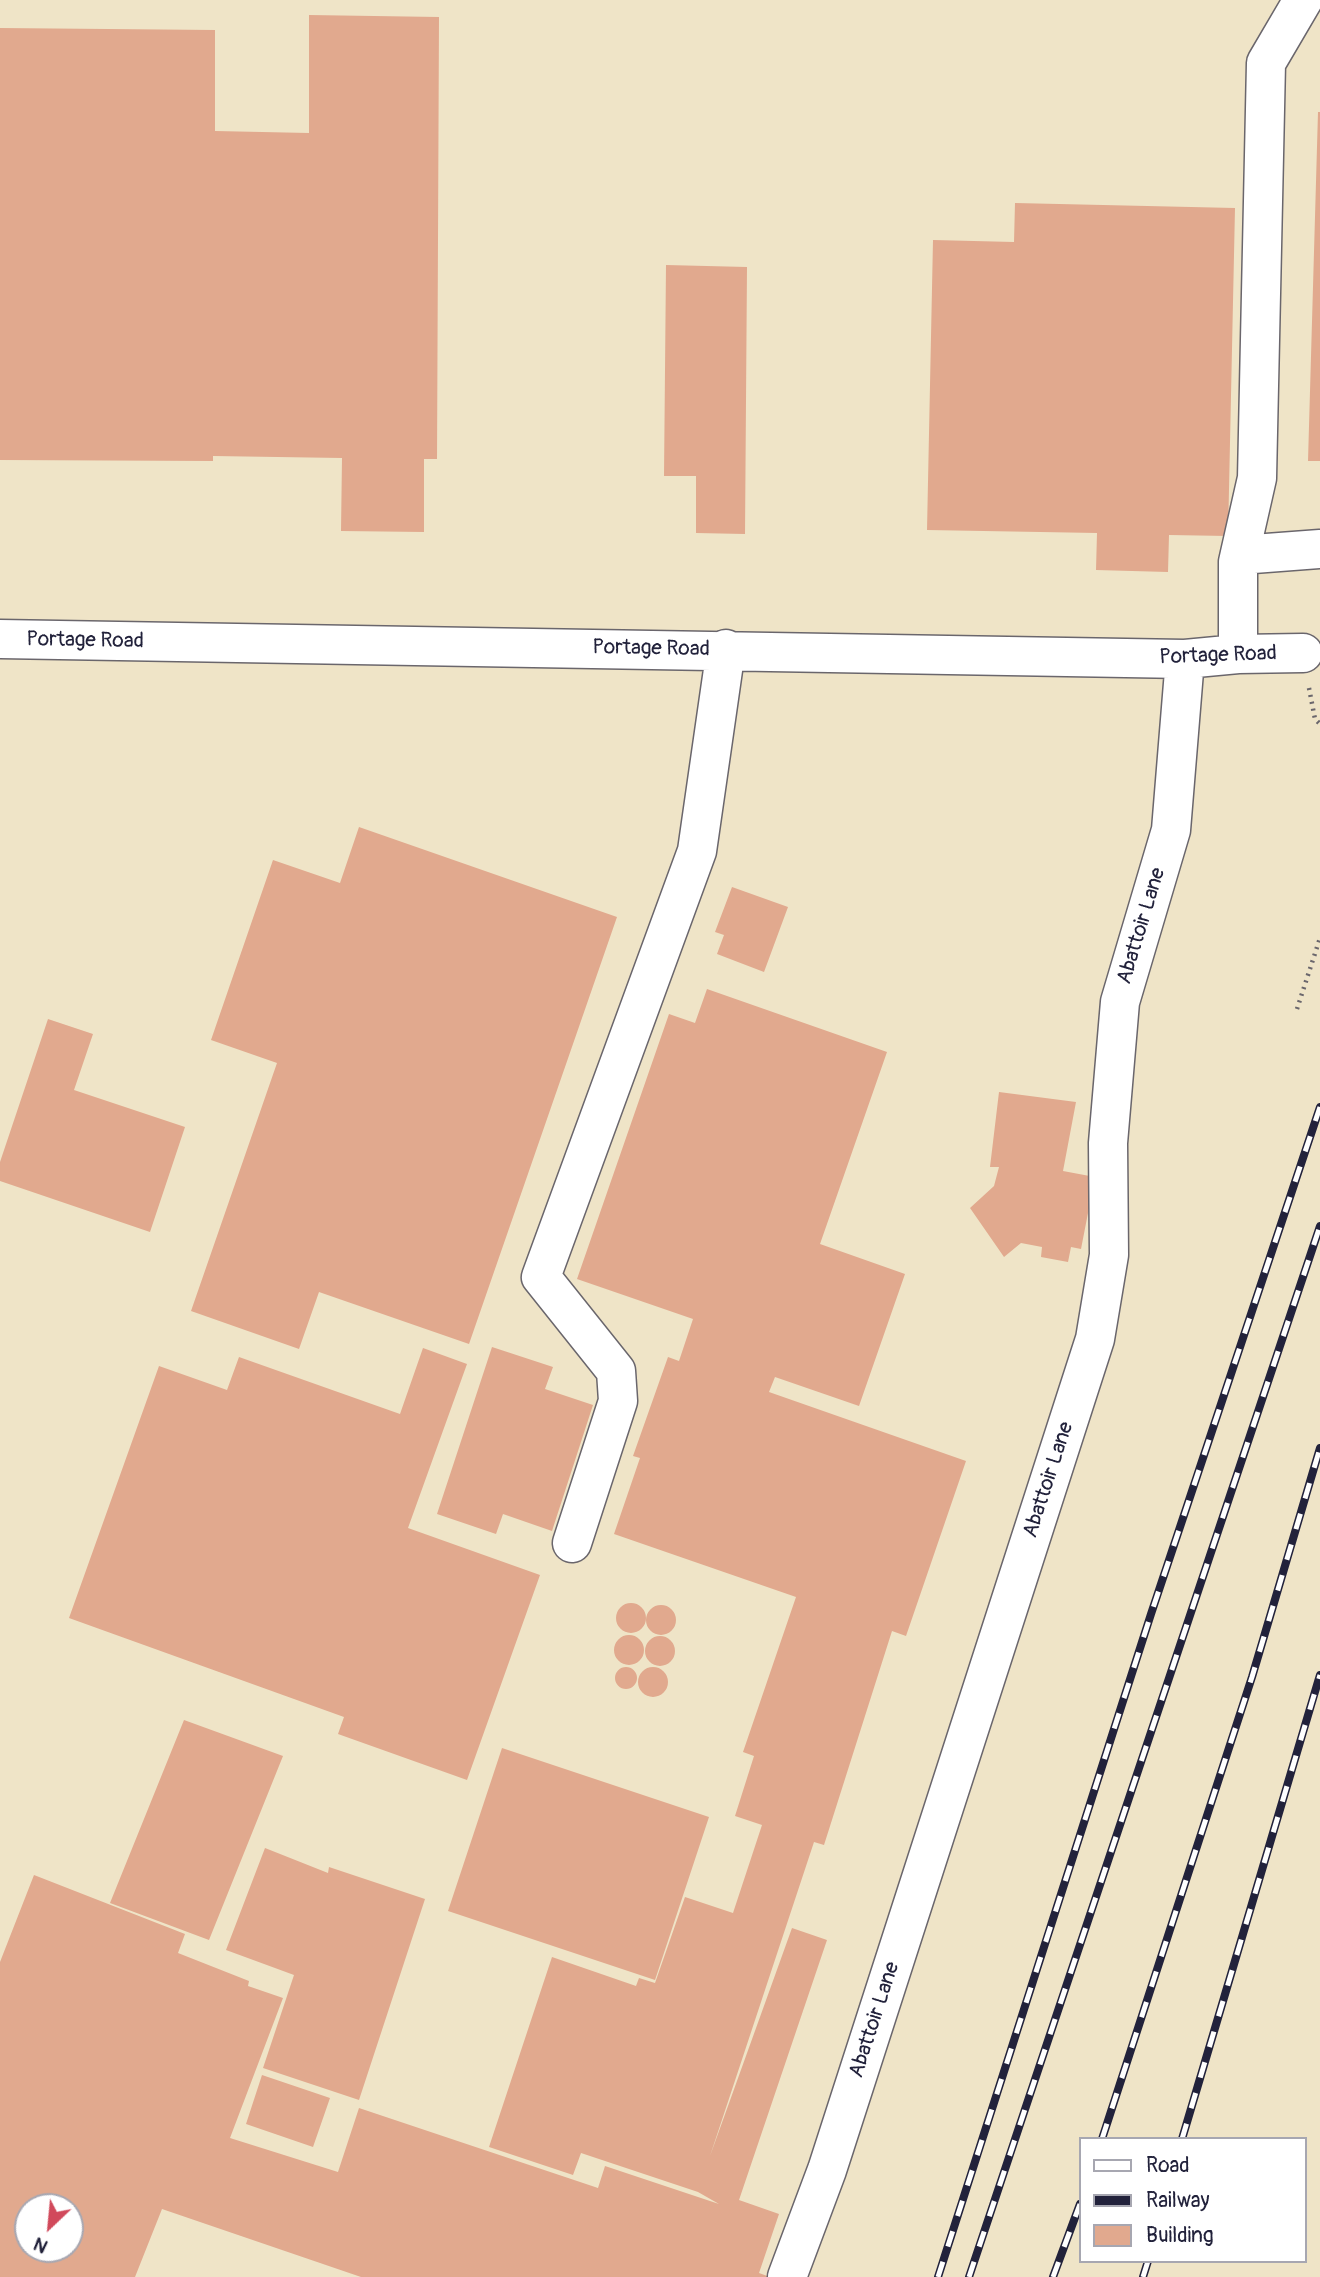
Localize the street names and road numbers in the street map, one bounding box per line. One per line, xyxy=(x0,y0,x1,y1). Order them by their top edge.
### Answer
street label: Portage Road xyxy=(26,627,144,655)
street label: Portage Road xyxy=(592,635,710,663)
street label: Portage Road xyxy=(1159,641,1277,671)
street label: Abattoir Lane xyxy=(1112,865,1172,987)
street label: Abattoir Lane xyxy=(1018,1419,1080,1541)
street label: Abattoir Lane xyxy=(844,1959,906,2081)

